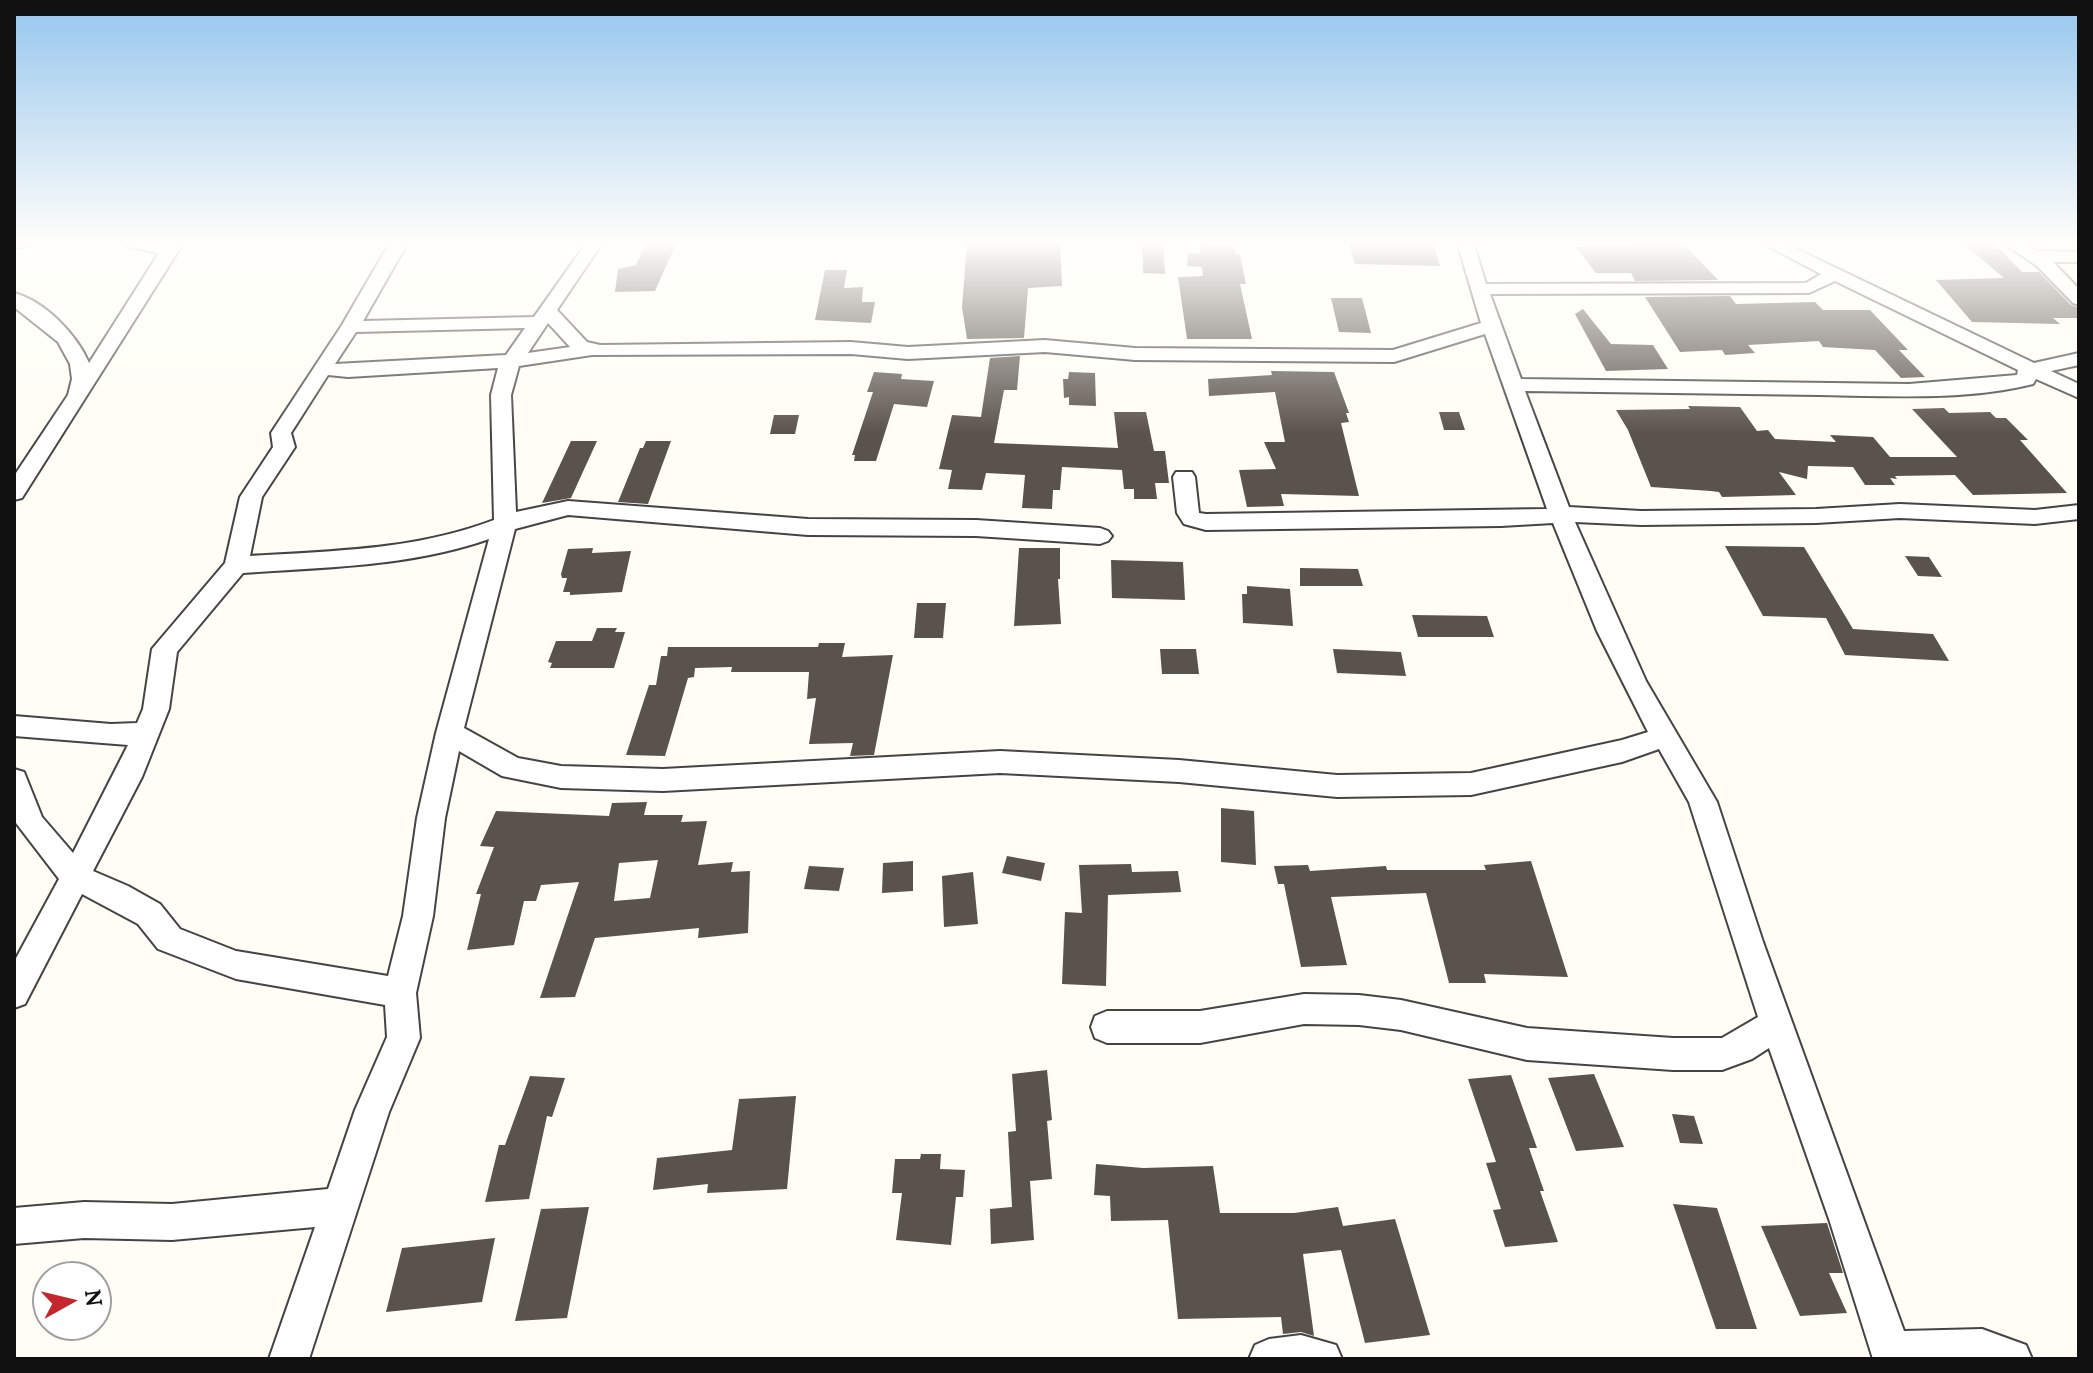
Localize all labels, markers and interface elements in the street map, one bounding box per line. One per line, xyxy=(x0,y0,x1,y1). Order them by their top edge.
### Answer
north arrow xyxy=(32,1261,112,1341)
text: N xyxy=(79,1288,109,1308)

